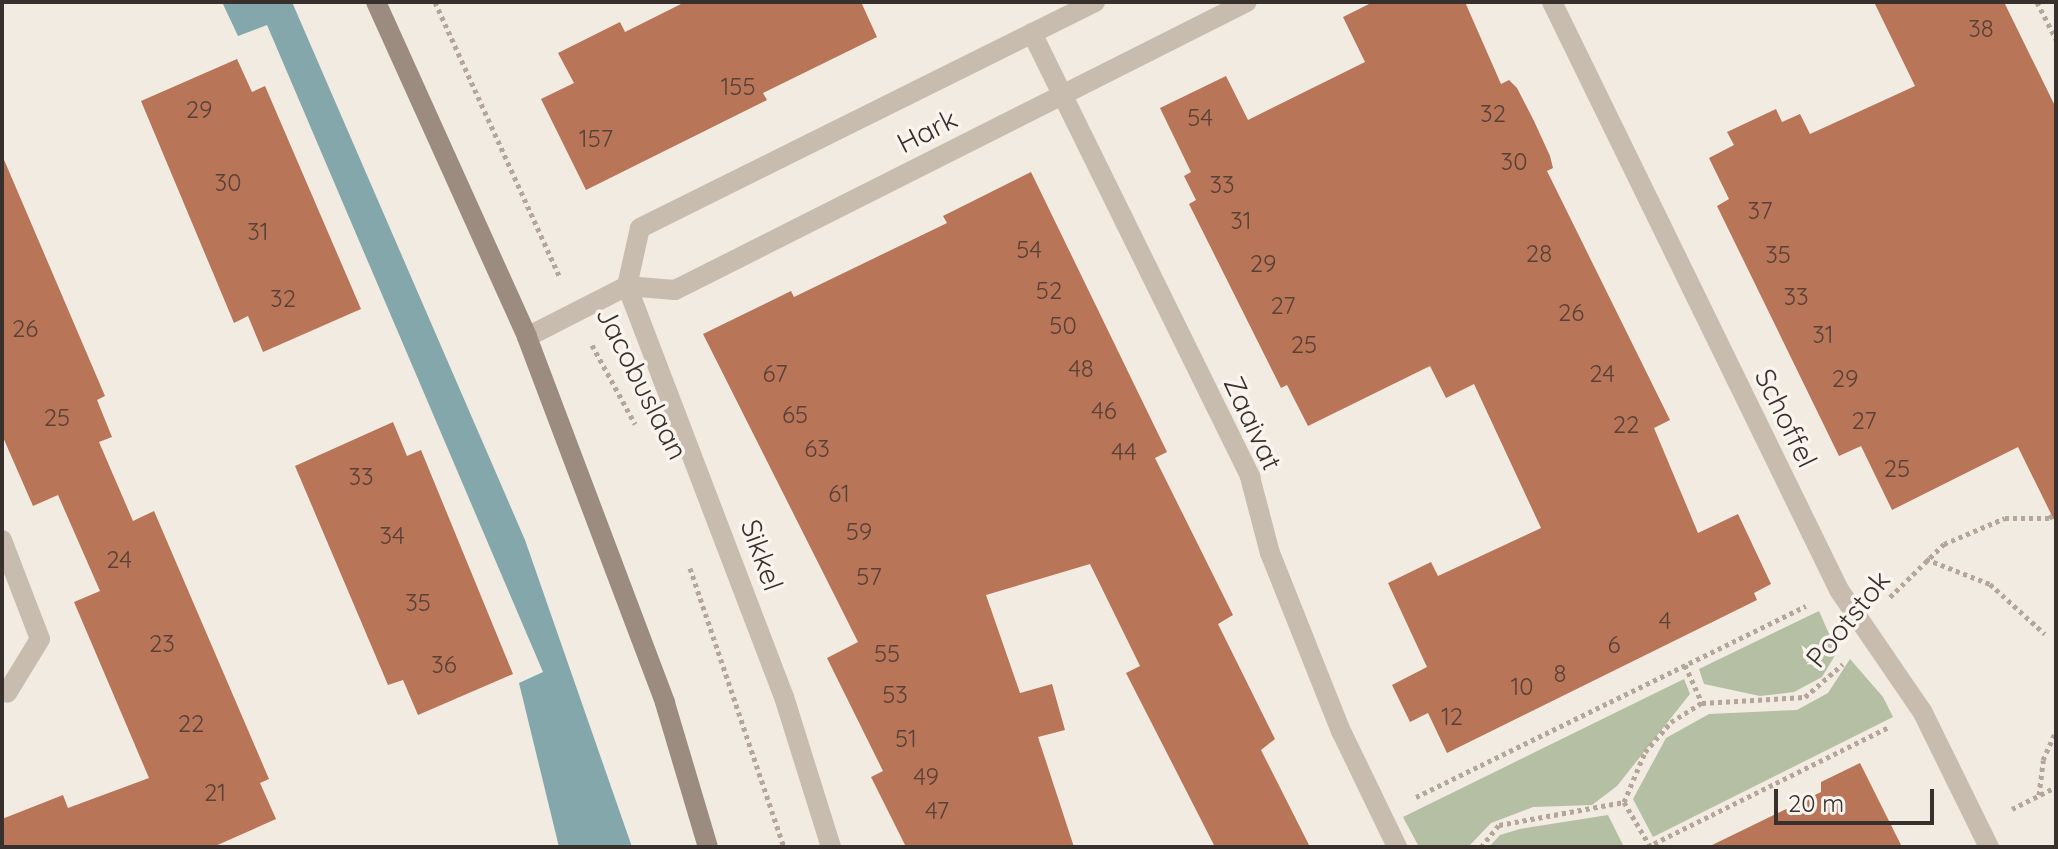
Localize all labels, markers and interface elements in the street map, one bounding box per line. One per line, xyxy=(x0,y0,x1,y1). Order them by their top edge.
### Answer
house number: 38 xyxy=(1968,15,1994,43)
house number: 155 xyxy=(720,73,756,101)
house number: 29 xyxy=(186,96,212,124)
house number: 32 xyxy=(1480,100,1506,128)
street label: Hark xyxy=(891,102,963,160)
house number: 54 xyxy=(1187,104,1213,132)
house number: 157 xyxy=(579,125,613,153)
house number: 30 xyxy=(1501,148,1527,176)
house number: 30 xyxy=(215,169,241,197)
house number: 33 xyxy=(1209,171,1235,199)
house number: 37 xyxy=(1748,197,1772,225)
house number: 31 xyxy=(1230,207,1252,235)
house number: 31 xyxy=(247,218,269,246)
house number: 54 xyxy=(1016,236,1042,264)
house number: 28 xyxy=(1526,240,1552,268)
house number: 35 xyxy=(1765,241,1791,269)
house number: 29 xyxy=(1250,250,1276,278)
house number: 52 xyxy=(1036,277,1062,305)
house number: 33 xyxy=(1783,283,1809,311)
house number: 32 xyxy=(270,285,296,313)
house number: 27 xyxy=(1270,292,1296,320)
house number: 26 xyxy=(1558,299,1584,327)
street label: Jacobuslaan xyxy=(589,301,695,465)
house number: 50 xyxy=(1049,312,1077,340)
house number: 26 xyxy=(12,315,38,343)
house number: 31 xyxy=(1812,321,1834,349)
house number: 25 xyxy=(1291,331,1317,359)
house number: 48 xyxy=(1068,355,1094,383)
house number: 67 xyxy=(762,360,788,388)
house number: 24 xyxy=(1589,360,1615,388)
street label: Schoffel xyxy=(1748,363,1824,473)
house number: 29 xyxy=(1832,365,1858,393)
street label: Zaaivat xyxy=(1217,371,1289,475)
house number: 46 xyxy=(1091,397,1117,425)
house number: 65 xyxy=(782,401,808,429)
house number: 25 xyxy=(44,404,70,432)
house number: 27 xyxy=(1851,407,1877,435)
house number: 22 xyxy=(1613,411,1639,439)
house number: 63 xyxy=(804,435,830,463)
house number: 44 xyxy=(1111,438,1137,466)
house number: 25 xyxy=(1884,455,1910,483)
house number: 33 xyxy=(348,463,374,491)
house number: 61 xyxy=(828,480,850,508)
street label: Sikkel xyxy=(734,515,790,595)
house number: 59 xyxy=(846,518,872,546)
house number: 34 xyxy=(379,522,405,550)
house number: 24 xyxy=(106,546,132,574)
house number: 57 xyxy=(856,563,882,591)
street label: Pootstok xyxy=(1799,564,1897,674)
house number: 35 xyxy=(405,589,431,617)
house number: 4 xyxy=(1659,607,1671,635)
house number: 23 xyxy=(149,630,175,658)
house number: 6 xyxy=(1608,631,1620,659)
house number: 55 xyxy=(874,640,900,668)
house number: 36 xyxy=(431,651,457,679)
house number: 8 xyxy=(1554,660,1566,688)
house number: 10 xyxy=(1510,673,1534,701)
house number: 53 xyxy=(882,681,908,709)
house number: 12 xyxy=(1441,703,1463,731)
house number: 22 xyxy=(178,710,204,738)
house number: 51 xyxy=(895,725,917,753)
house number: 49 xyxy=(913,763,939,791)
scale bar xyxy=(1778,773,1938,823)
house number: 21 xyxy=(204,779,226,807)
text: 20 m xyxy=(1788,788,1844,818)
house number: 47 xyxy=(925,797,949,825)

